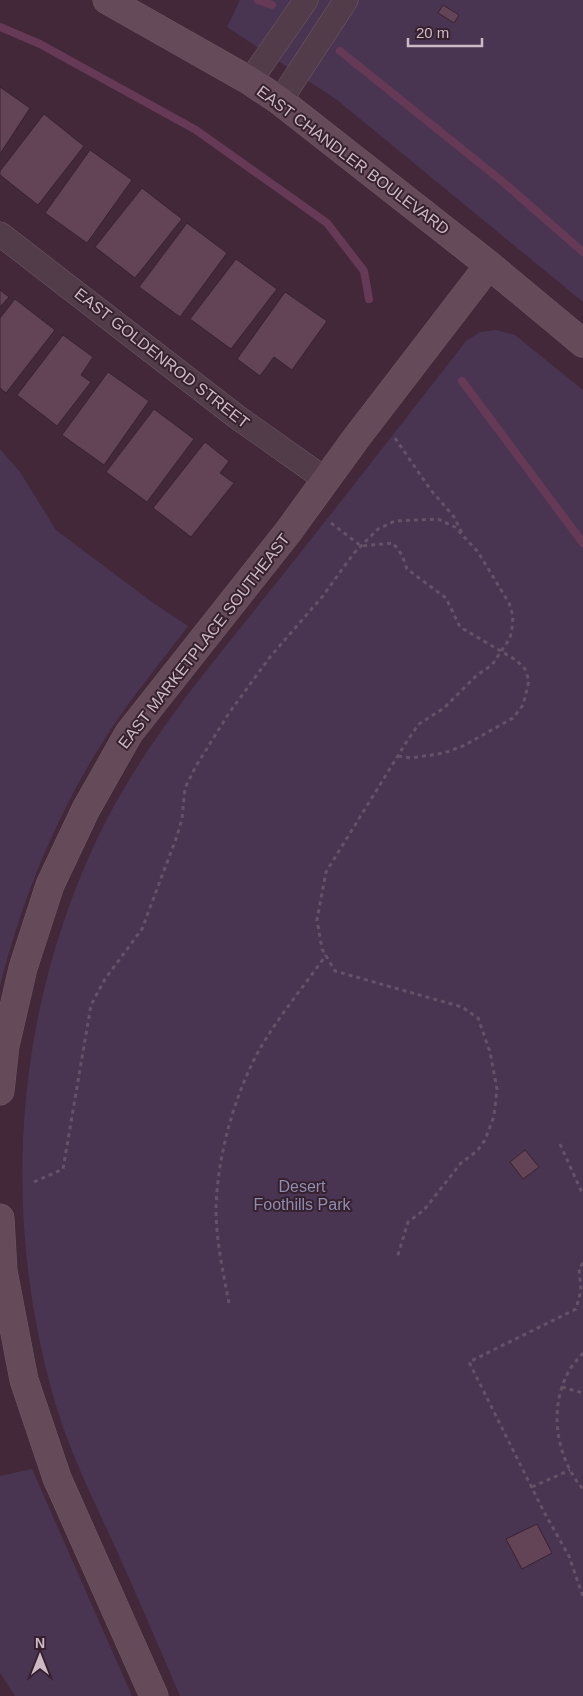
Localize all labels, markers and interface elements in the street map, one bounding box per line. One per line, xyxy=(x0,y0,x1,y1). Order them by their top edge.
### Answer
scale bar xyxy=(408,15,482,47)
text: 20 m xyxy=(416,24,449,41)
street label: EAST CHANDLER BOULEVARD xyxy=(254,82,452,238)
street label: EAST GOLDENROD STREET xyxy=(71,285,253,432)
street label: EAST MARKETPLACE SOUTHEAST xyxy=(115,530,293,752)
park label: Desert Foothills Park xyxy=(254,1178,351,1213)
north arrow xyxy=(15,1631,65,1681)
text: N xyxy=(35,1635,45,1651)

